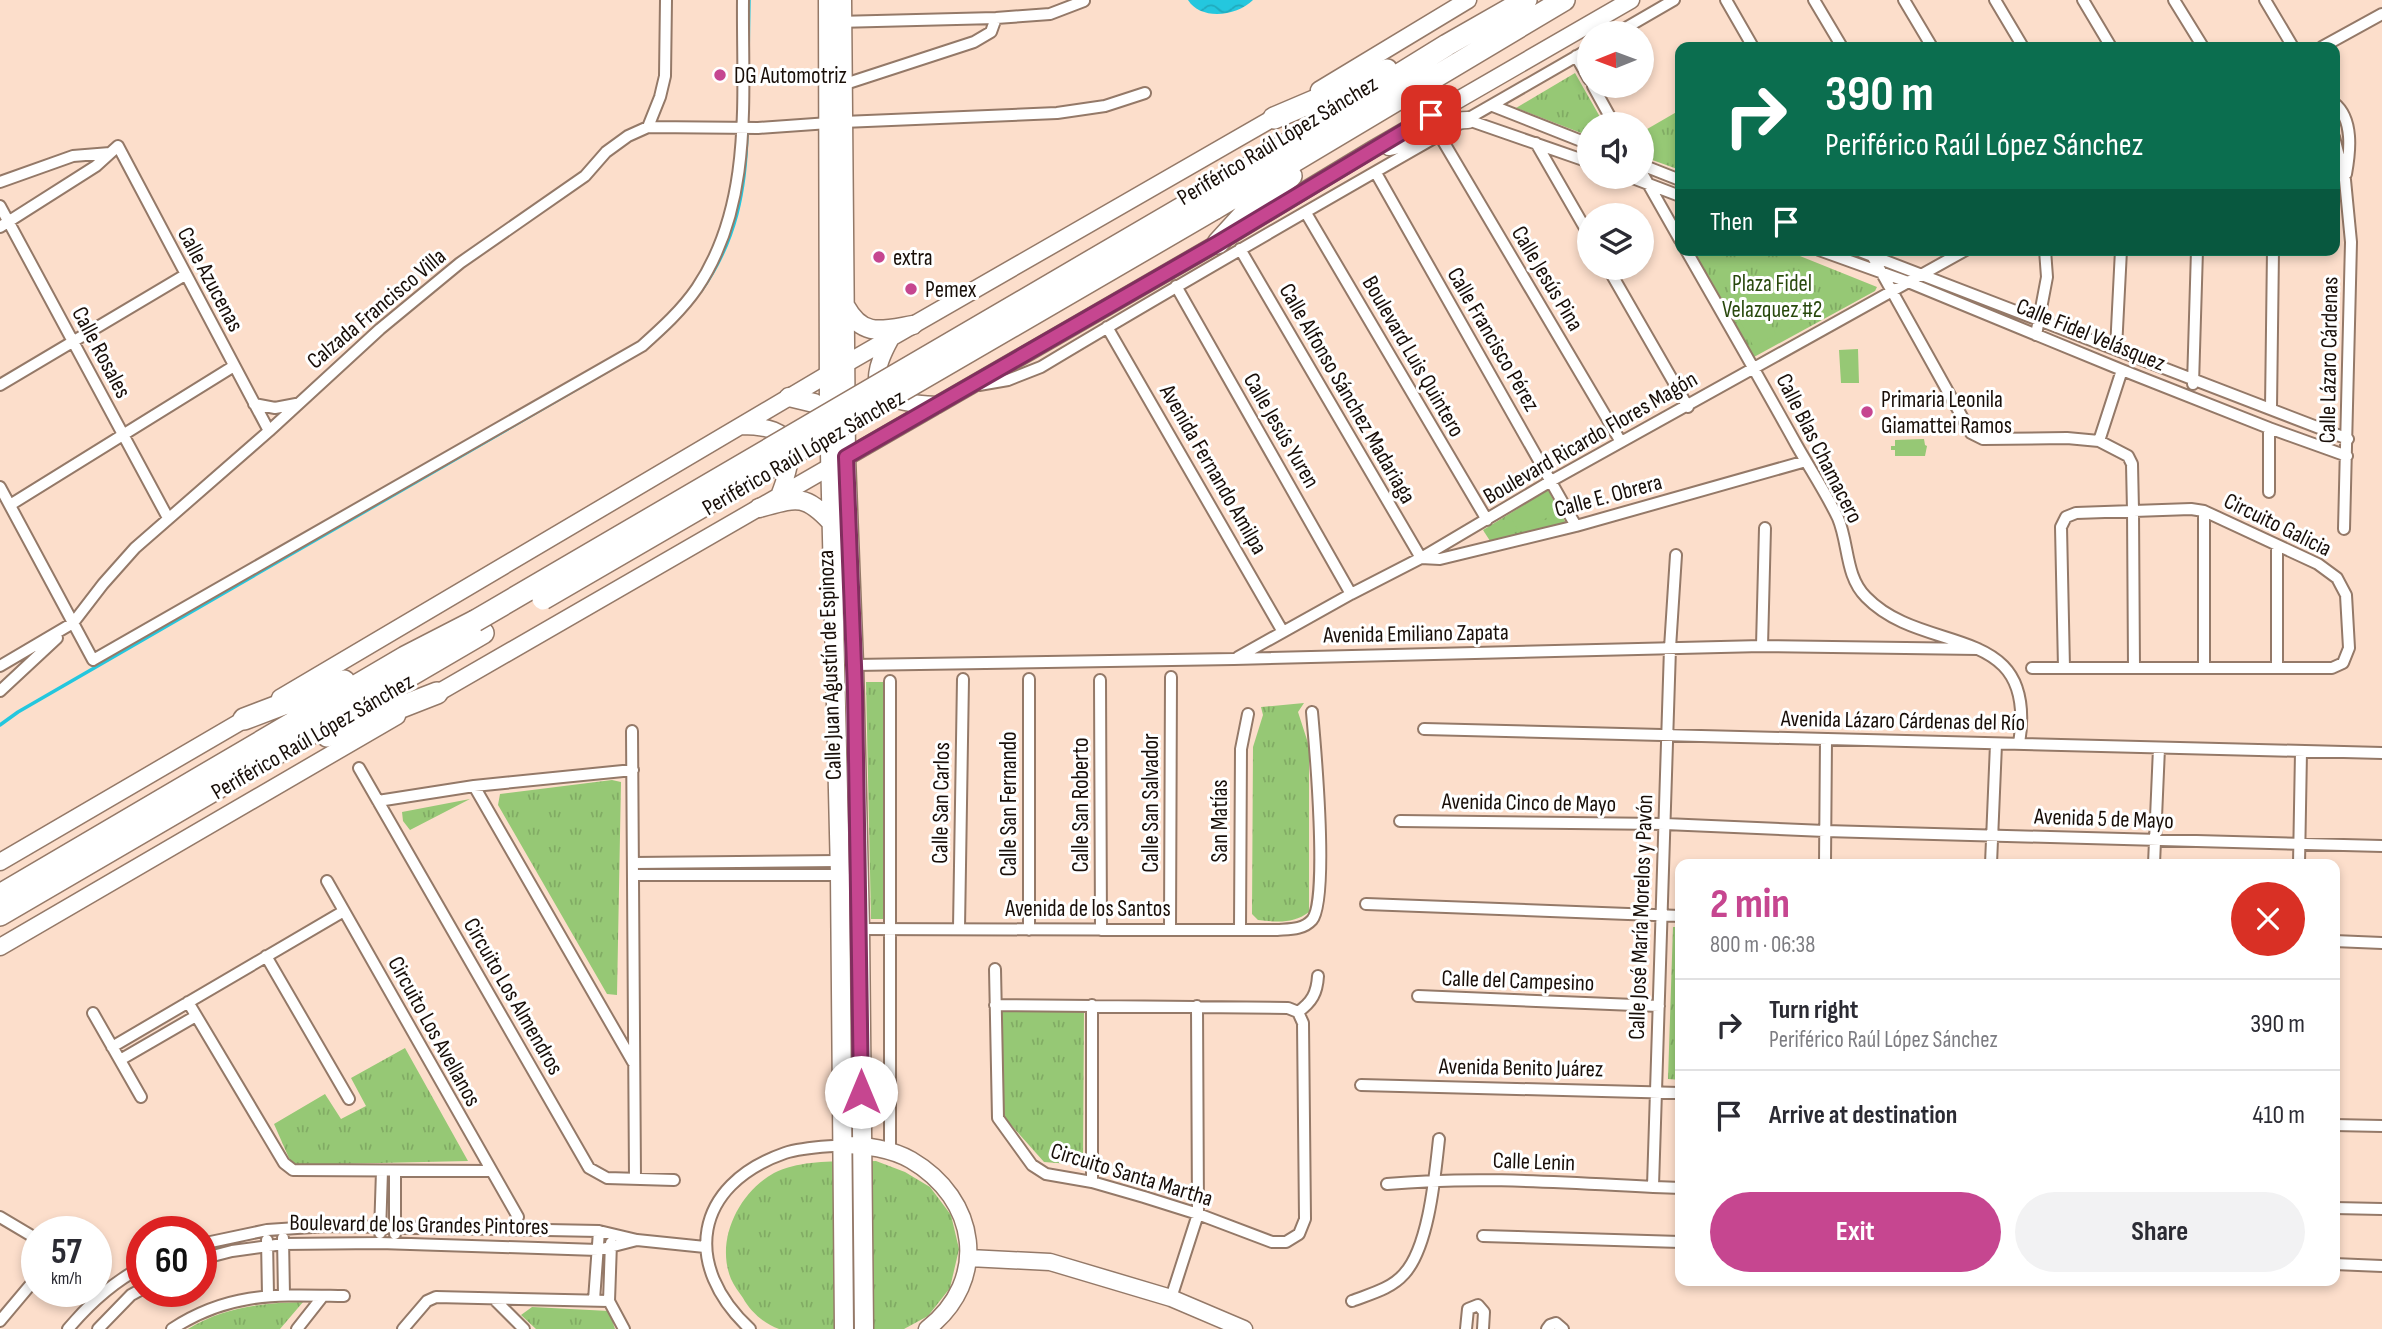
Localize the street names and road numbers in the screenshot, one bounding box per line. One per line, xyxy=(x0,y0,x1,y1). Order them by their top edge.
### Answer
street label: Periférico Raúl López Sánchez xyxy=(1172,70,1383,212)
street label: Calle Jesús Pina xyxy=(1505,221,1589,336)
street label: Calle Azucenas xyxy=(171,222,249,337)
street label: Calzada Francisco Villa xyxy=(301,242,452,375)
street label: Calle Francisco Pérez xyxy=(1441,263,1546,416)
street label: Boulevard Luis Quintero xyxy=(1356,271,1471,442)
street label: Calle Lázaro Cárdenas xyxy=(2314,276,2344,444)
street label: Calle Alfonso Sánchez Madariaga xyxy=(1273,278,1422,509)
street label: Calle Fidel Velásquez xyxy=(2012,292,2169,378)
street label: Calle Rosales xyxy=(65,302,137,403)
street label: Boulevard Ricardo Flores Magón xyxy=(1479,365,1702,511)
street label: Calle Jesús Yuren xyxy=(1237,368,1325,493)
street label: Calle Blas Chamacero xyxy=(1769,369,1869,528)
street label: Avenida Fernando Amilpa xyxy=(1153,379,1273,559)
street label: Periférico Raúl López Sánchez xyxy=(697,384,910,522)
street label: Calle E. Obrera xyxy=(1552,468,1665,524)
street label: Circuito Galicia xyxy=(2219,487,2336,563)
street label: Calle Juan Agustín de Espinoza xyxy=(812,549,848,780)
street label: Avenida Emiliano Zapata xyxy=(1322,618,1509,650)
street label: Periférico Raúl López Sánchez xyxy=(206,668,419,806)
street label: Avenida Lázaro Cárdenas del Río xyxy=(1780,705,2025,737)
street label: Calle San Fernando xyxy=(995,731,1023,877)
street label: Calle San Salvador xyxy=(1137,733,1165,873)
street label: Calle San Roberto xyxy=(1067,737,1095,873)
street label: Calle San Carlos xyxy=(926,742,956,864)
street label: San Matías xyxy=(1206,779,1234,863)
street label: Avenida Cinco de Mayo xyxy=(1441,787,1616,819)
street label: Calle José María Morelos y Pavón xyxy=(1623,794,1659,1040)
street label: Avenida 5 de Mayo xyxy=(2033,803,2174,835)
street label: Avenida de los Santos xyxy=(1004,895,1171,923)
street label: Circuito Los Almendros xyxy=(457,913,569,1080)
street label: Circuito Los Avellanos xyxy=(381,952,487,1111)
street label: Calle del Campesino xyxy=(1441,964,1595,998)
street label: Avenida Benito Juárez xyxy=(1438,1053,1603,1083)
street label: Circuito Santa Martha xyxy=(1047,1137,1216,1213)
street label: Calle Lenin xyxy=(1492,1147,1576,1177)
street label: Boulevard de los Grandes Pintores xyxy=(289,1209,549,1241)

